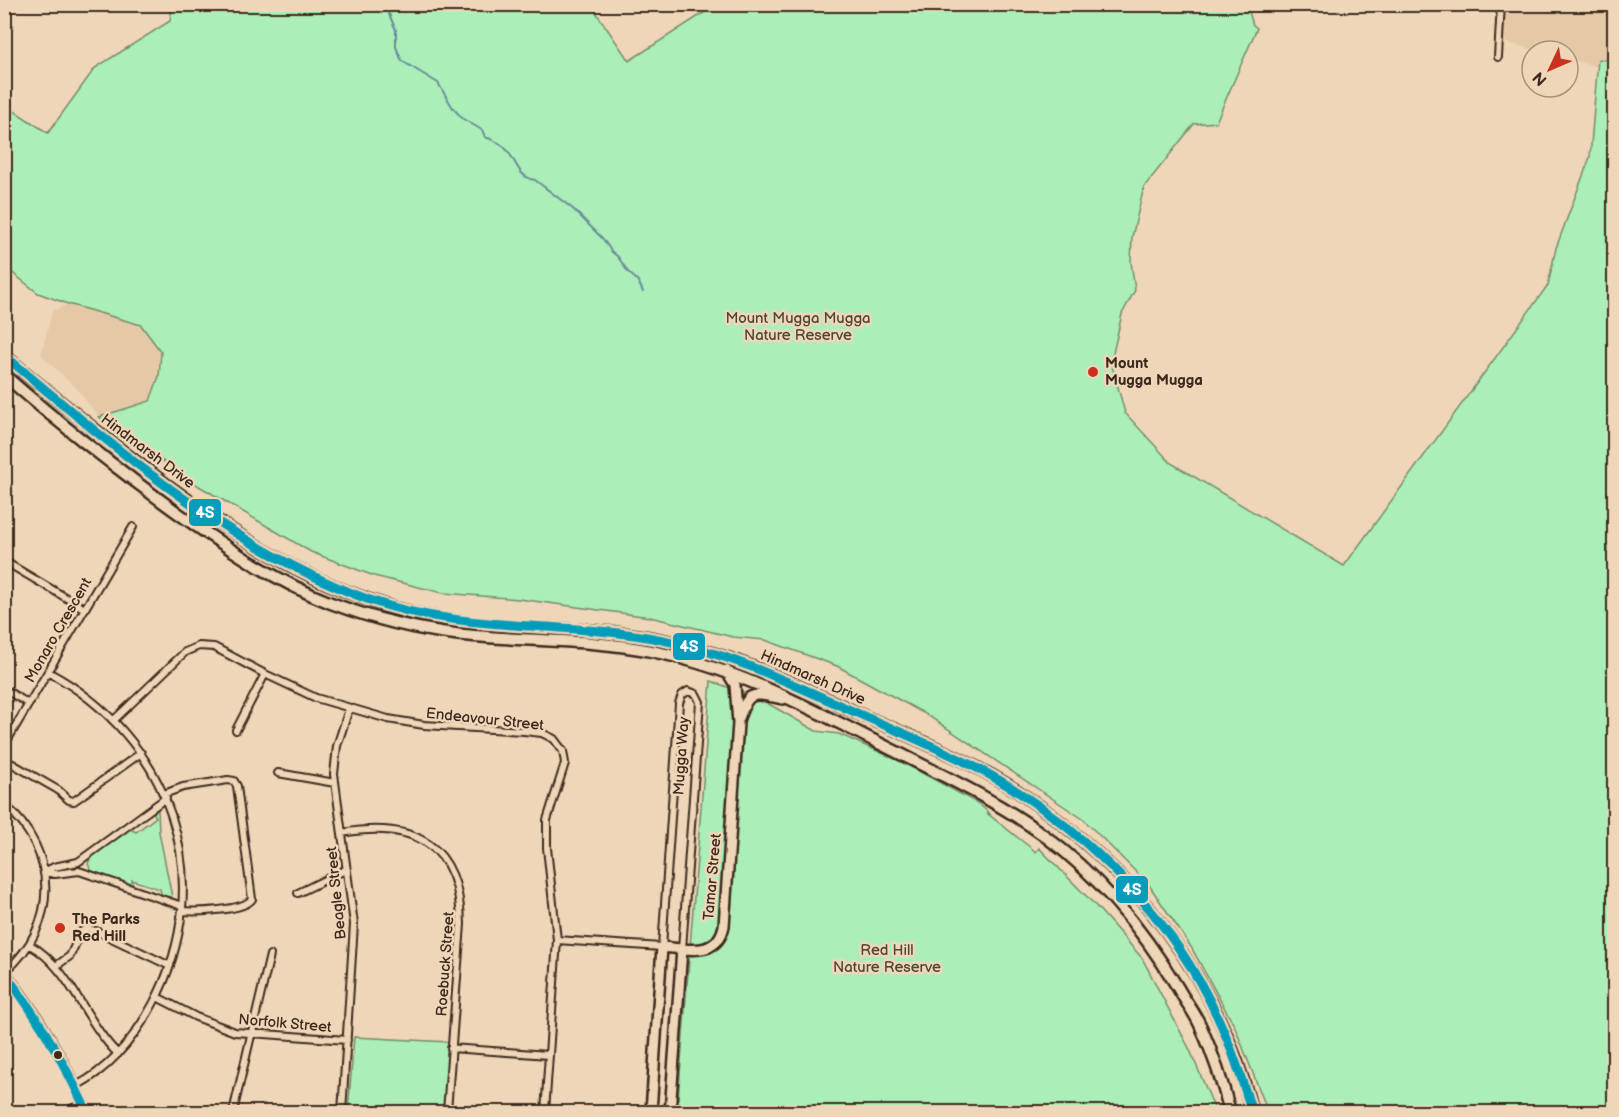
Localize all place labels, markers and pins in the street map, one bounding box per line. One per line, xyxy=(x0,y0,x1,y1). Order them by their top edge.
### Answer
place label: Mount Mugga Mugga xyxy=(1105,354,1203,390)
marker: Mount Mugga Mugga xyxy=(1086,365,1100,379)
place label: The Parks Red Hill xyxy=(72,910,140,946)
marker: The Parks Red Hill xyxy=(53,921,67,935)
unlabelled marker xyxy=(52,1049,64,1061)

